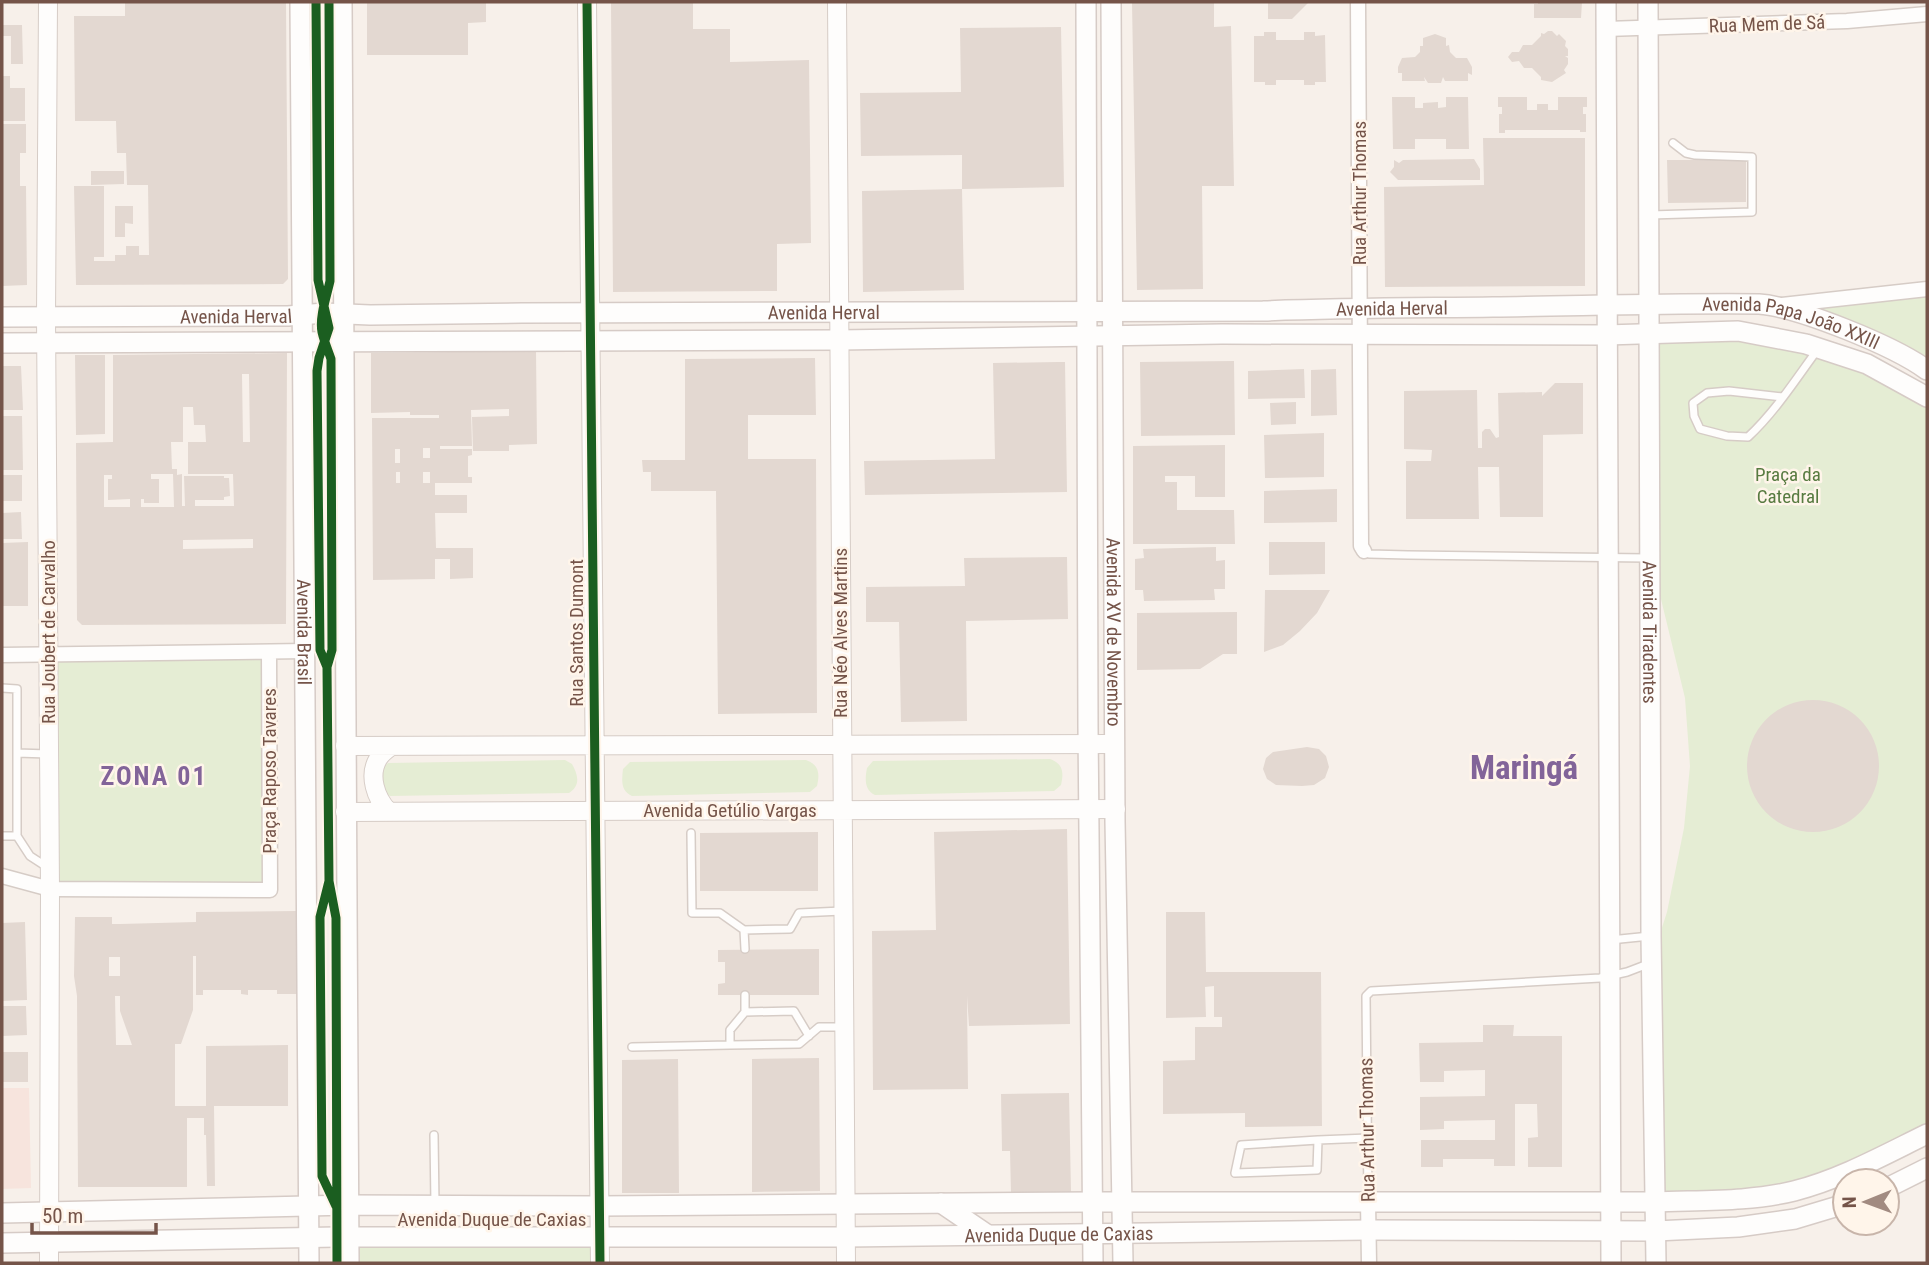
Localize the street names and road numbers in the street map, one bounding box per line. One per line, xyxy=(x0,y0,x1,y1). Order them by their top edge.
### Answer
street label: Rua Mem de Sá xyxy=(1708,10,1826,38)
street label: Rua Arthur Thomas xyxy=(1348,121,1371,265)
street label: Avenida Papa João XXIII xyxy=(1702,292,1884,354)
street label: Avenida Herval xyxy=(1336,296,1448,320)
street label: Avenida Herval xyxy=(768,301,880,324)
street label: Avenida Herval xyxy=(180,304,293,328)
street label: Avenida XV de Novembro xyxy=(1102,537,1126,727)
street label: Rua Joubert de Carvalho xyxy=(37,540,60,724)
street label: Rua Néo Alves Martins xyxy=(829,548,852,718)
street label: Rua Santos Dumont xyxy=(565,559,588,707)
street label: Avenida Tiradentes xyxy=(1638,560,1662,704)
street label: Avenida Brasil xyxy=(293,579,316,685)
street label: Praça Raposo Tavares xyxy=(258,688,281,854)
street label: Avenida Getúlio Vargas xyxy=(643,799,817,822)
street label: Rua Arthur Thomas xyxy=(1354,1058,1380,1202)
street label: Avenida Duque de Caxias xyxy=(398,1208,586,1231)
street label: Avenida Duque de Caxias xyxy=(964,1221,1154,1247)

